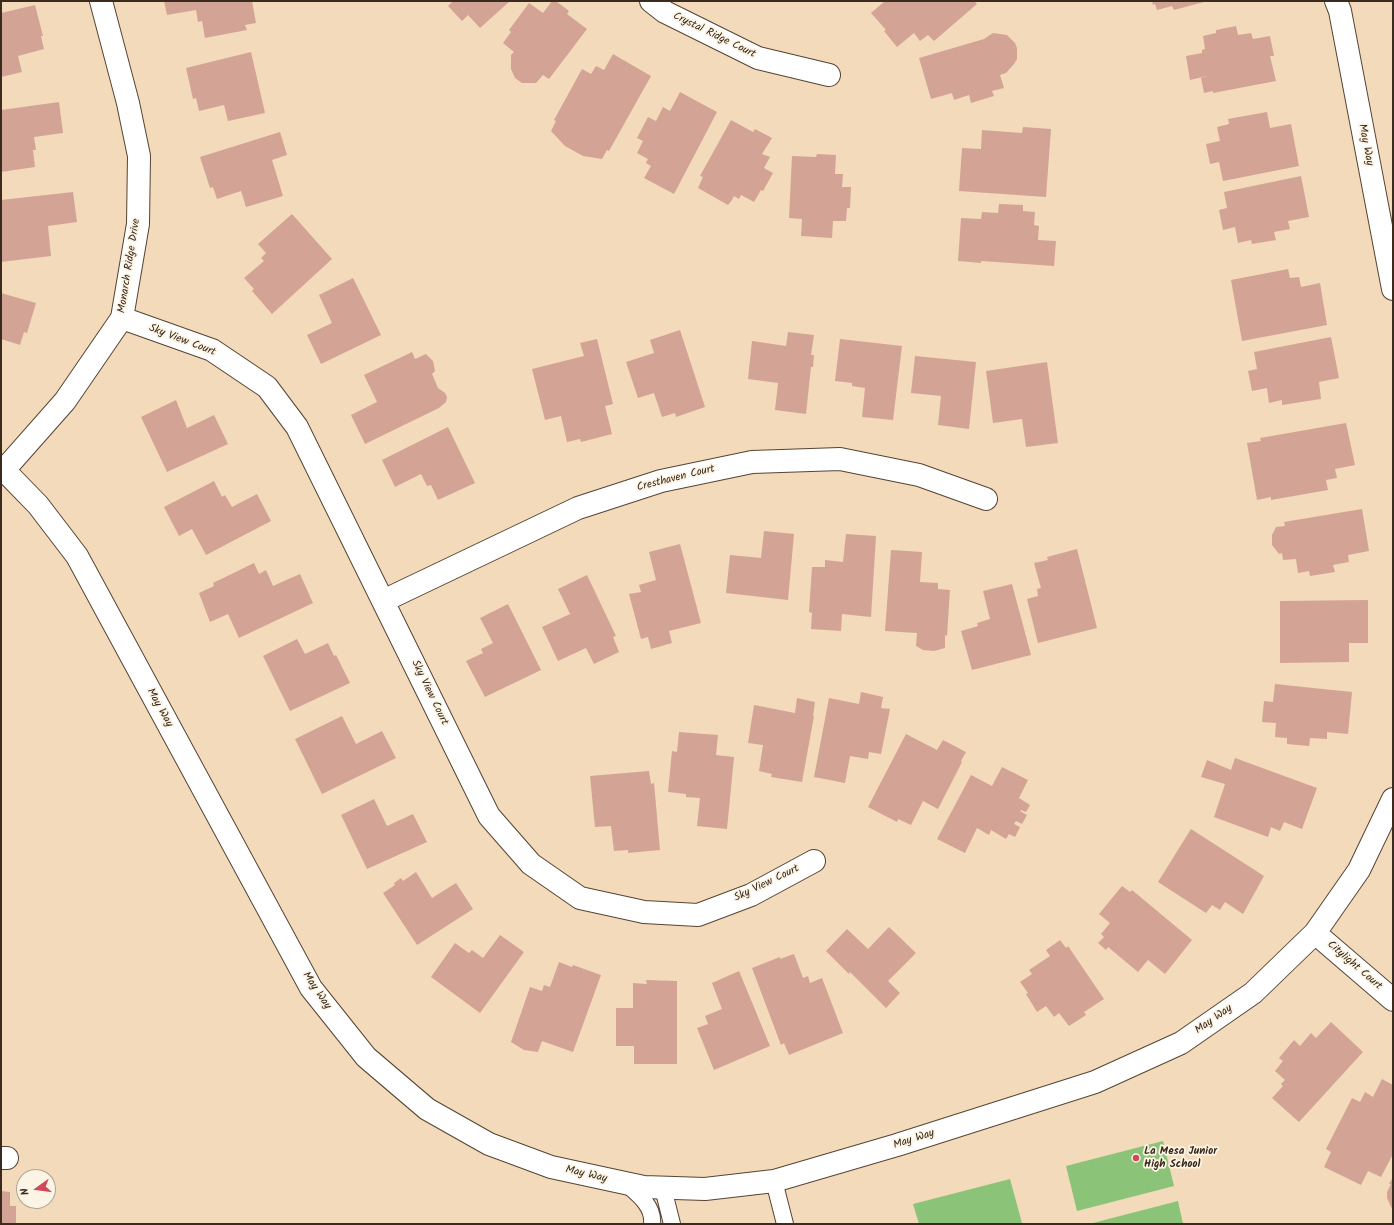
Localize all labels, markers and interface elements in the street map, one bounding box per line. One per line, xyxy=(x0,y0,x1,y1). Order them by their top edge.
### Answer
street label: Crystal Ridge Court xyxy=(670,10,758,62)
street label: May Way xyxy=(1354,123,1376,167)
street label: Monarch Ridge Drive xyxy=(116,218,144,314)
street label: Sky View Court xyxy=(147,322,217,360)
street label: Cresthaven Court xyxy=(636,463,716,495)
street label: Sky View Court xyxy=(408,658,450,728)
street label: May Way xyxy=(143,686,175,730)
street label: Sky View Court xyxy=(732,863,802,905)
street label: Citylight Court xyxy=(1324,939,1384,993)
street label: May Way xyxy=(299,970,333,1012)
street label: May Way xyxy=(1193,1002,1235,1038)
street label: May Way xyxy=(892,1127,936,1153)
place label: La Mesa Junior High School xyxy=(1144,1145,1217,1171)
marker: La Mesa Junior High School xyxy=(1131,1153,1141,1163)
street label: May Way xyxy=(564,1164,608,1186)
north arrow xyxy=(16,1169,56,1209)
text: N xyxy=(16,1186,35,1197)

